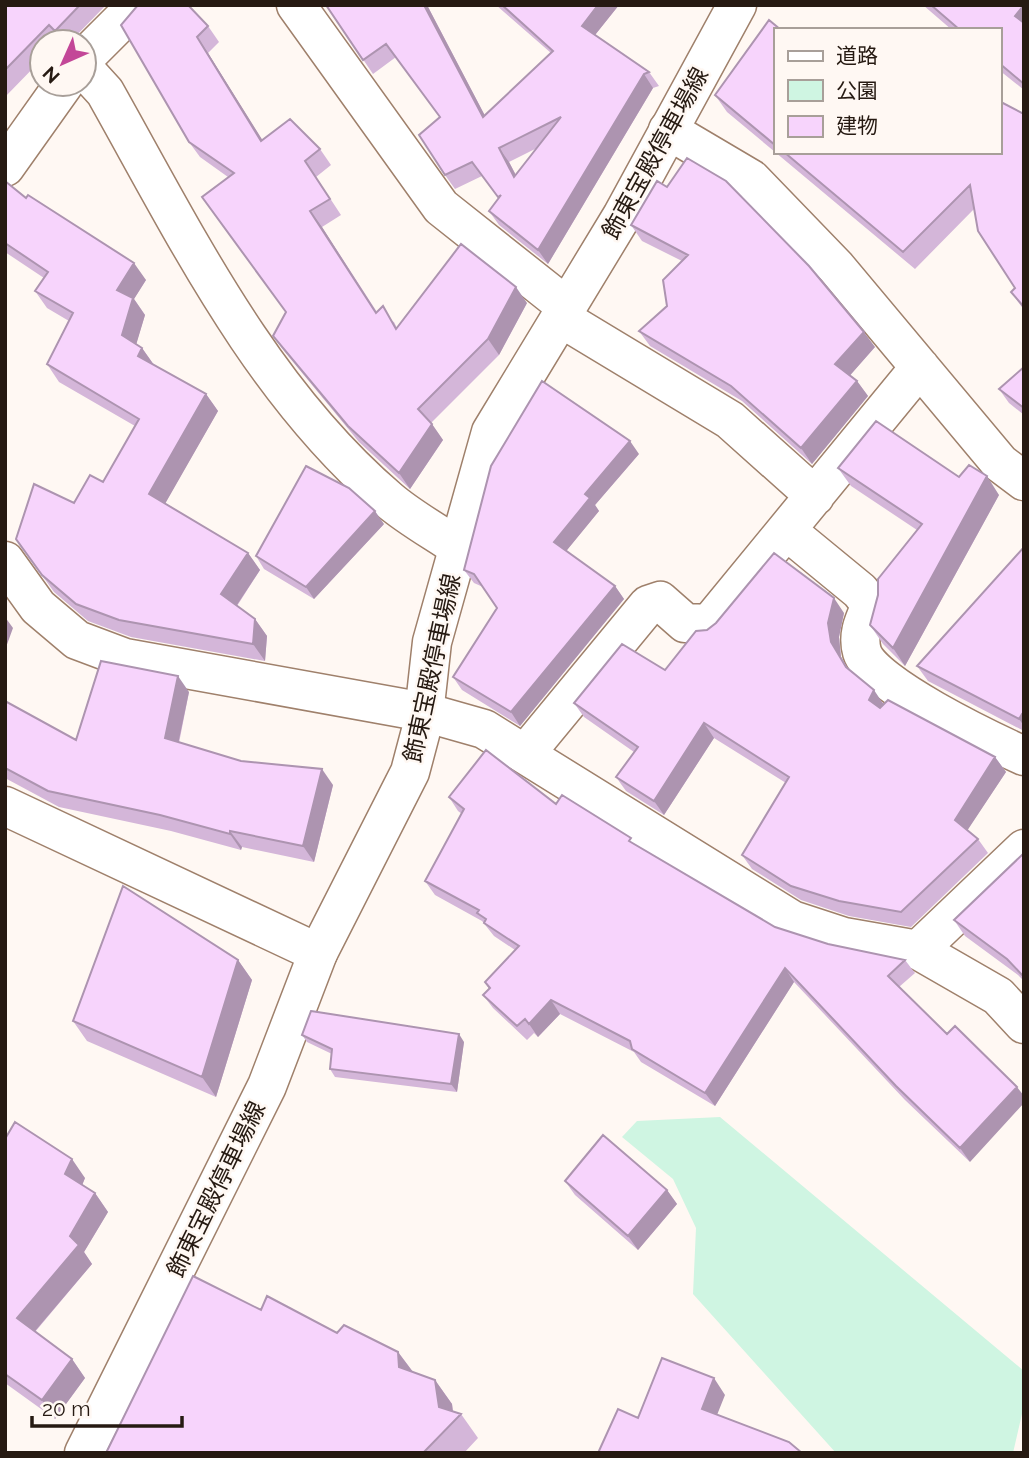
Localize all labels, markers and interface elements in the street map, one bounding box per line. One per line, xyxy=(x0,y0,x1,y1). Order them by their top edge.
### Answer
north arrow xyxy=(28,28,98,98)
legend xyxy=(774,28,1001,154)
text: 道路 xyxy=(836,43,878,68)
text: N xyxy=(38,62,64,88)
street label: 飾東宝殿停車場線 xyxy=(596,62,714,244)
text: 公園 xyxy=(836,78,878,103)
text: 建物 xyxy=(836,113,878,138)
street label: 飾東宝殿停車場線 xyxy=(398,571,466,765)
street label: 飾東宝殿停車場線 xyxy=(161,1096,271,1282)
scale bar xyxy=(32,1384,182,1428)
text: 20 m xyxy=(42,1396,90,1421)

